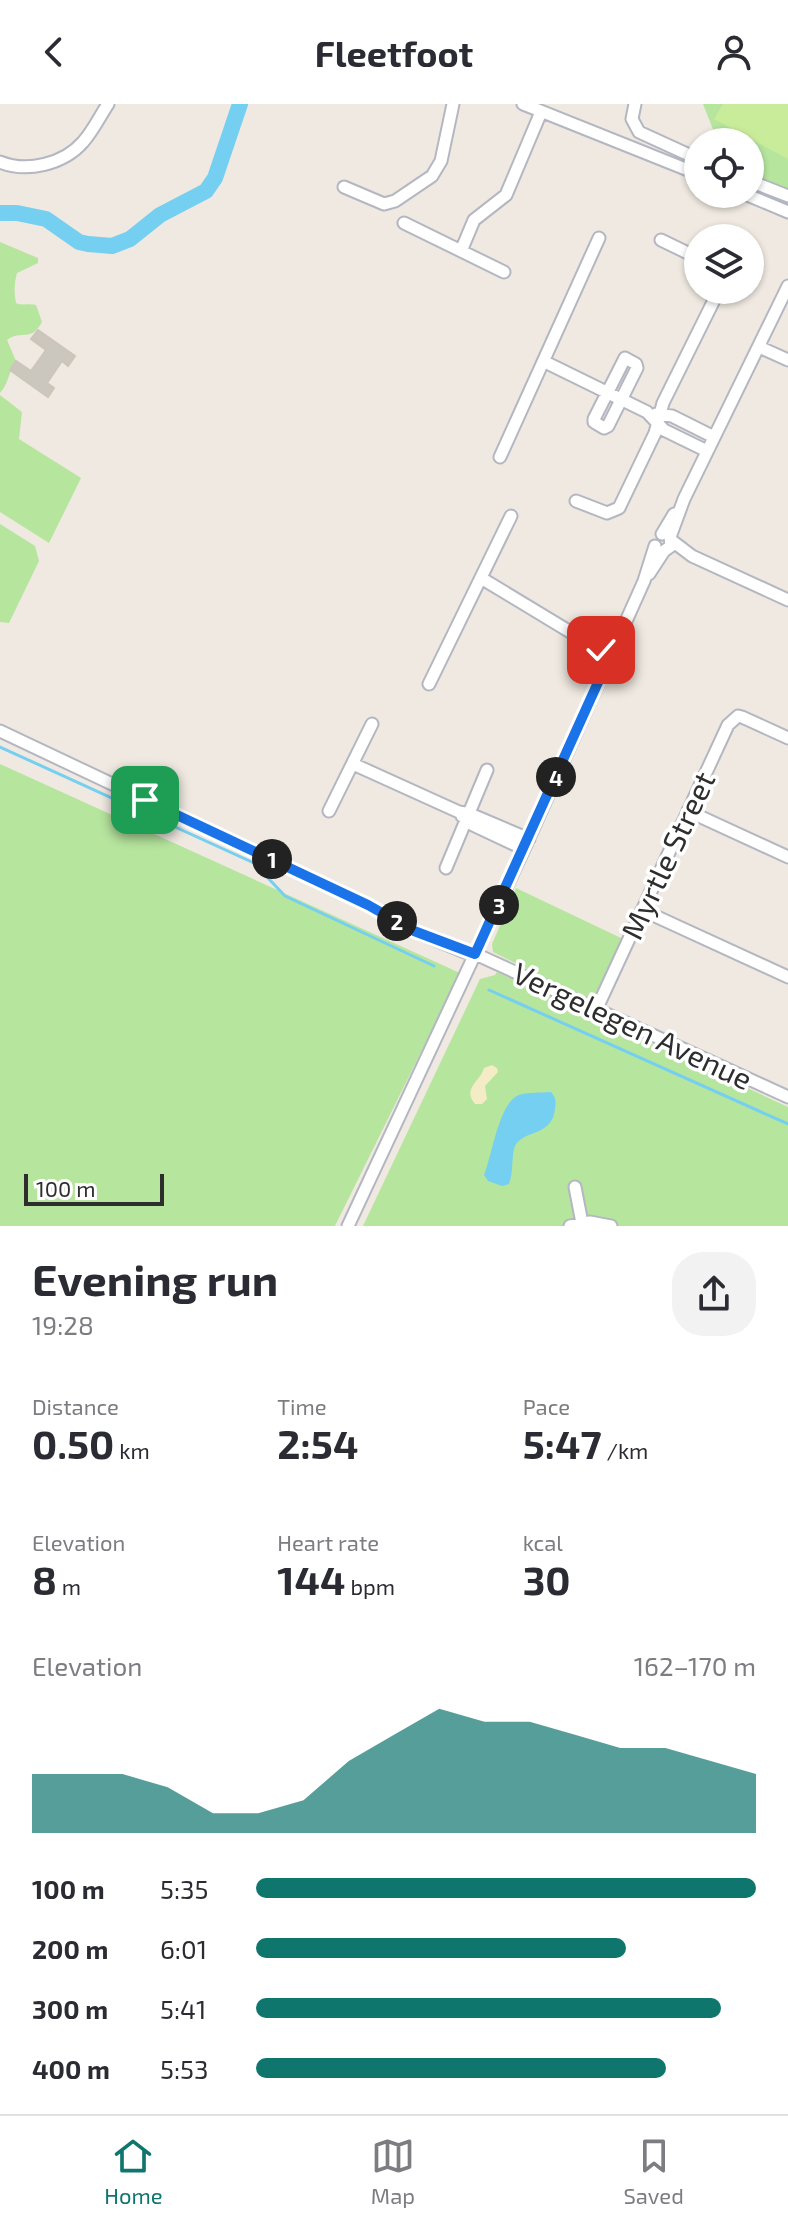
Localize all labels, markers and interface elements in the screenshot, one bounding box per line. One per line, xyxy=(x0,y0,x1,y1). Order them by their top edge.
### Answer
icon: back xyxy=(32,30,76,74)
icon: person xyxy=(712,30,756,74)
text: Fleetfoot xyxy=(315,31,473,74)
map controls xyxy=(684,128,764,304)
button: locate xyxy=(684,128,764,208)
button: layers xyxy=(684,224,764,304)
pin xyxy=(567,616,635,684)
icon: check xyxy=(579,628,623,672)
pin: 4 xyxy=(536,757,576,797)
text: 4 xyxy=(549,764,563,790)
street label: Myrtle Street xyxy=(612,765,722,945)
pin xyxy=(111,766,179,834)
icon: arrive xyxy=(123,778,167,822)
pin: 1 xyxy=(252,839,292,879)
text: 1 xyxy=(267,846,277,872)
pin: 3 xyxy=(479,885,519,925)
text: 3 xyxy=(493,892,505,918)
pin: 2 xyxy=(377,901,417,941)
text: 2 xyxy=(391,908,403,934)
street label: Vergelegen Avenue xyxy=(508,954,758,1096)
scale bar xyxy=(24,1170,164,1206)
text: 100 m xyxy=(36,1175,95,1201)
text: Evening run xyxy=(32,1252,278,1305)
button: share xyxy=(672,1252,756,1336)
text: 19:28 xyxy=(32,1309,94,1340)
text: Distance xyxy=(32,1393,119,1419)
text: Time xyxy=(277,1393,327,1419)
text: Pace xyxy=(523,1393,570,1419)
text: 0.50 xyxy=(32,1419,114,1467)
text: 2:54 xyxy=(277,1419,358,1467)
text: 5:47 xyxy=(523,1419,602,1467)
text: km xyxy=(114,1437,150,1463)
text: /km xyxy=(602,1437,648,1463)
text: Elevation xyxy=(32,1529,125,1555)
text: Heart rate xyxy=(277,1529,379,1555)
text: kcal xyxy=(523,1529,563,1555)
text: 8 xyxy=(32,1555,57,1603)
text: 144 xyxy=(277,1555,346,1603)
text: 30 xyxy=(523,1555,571,1603)
text: m xyxy=(57,1573,81,1599)
text: bpm xyxy=(346,1573,395,1599)
text: Elevation xyxy=(32,1650,142,1681)
text: 162–170 m xyxy=(634,1650,756,1681)
text: 100 m xyxy=(32,1873,105,1904)
text: 5:35 xyxy=(160,1873,208,1904)
text: 200 m xyxy=(32,1933,108,1964)
text: 6:01 xyxy=(160,1933,207,1964)
text: 300 m xyxy=(32,1993,108,2024)
text: 5:41 xyxy=(160,1993,206,2024)
text: 400 m xyxy=(32,2053,110,2084)
text: 5:53 xyxy=(160,2053,208,2084)
tab: Home xyxy=(104,2134,162,2208)
tab: Map xyxy=(371,2134,415,2208)
tab: Saved xyxy=(623,2134,684,2208)

